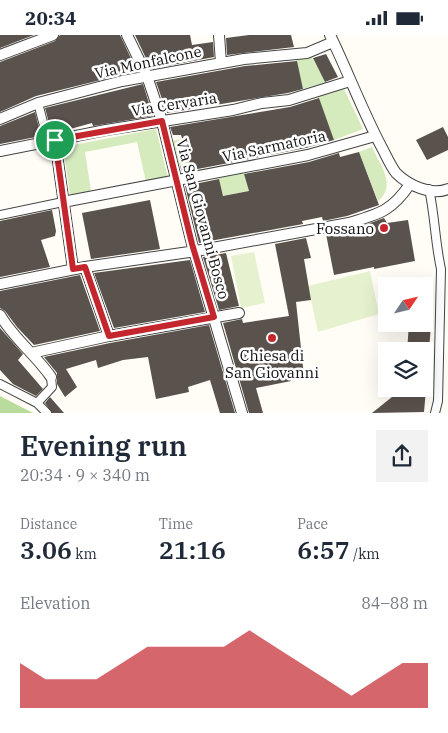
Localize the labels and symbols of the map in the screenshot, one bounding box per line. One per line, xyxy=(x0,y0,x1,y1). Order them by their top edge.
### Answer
street label: Via Monfalcone xyxy=(93,41,203,83)
street label: Via Cervaria xyxy=(130,88,218,120)
pin xyxy=(34,119,76,161)
street label: Via Sarmatoria xyxy=(220,126,328,166)
street label: Via San Giovanni Bosco xyxy=(172,137,234,301)
place label: Fossano xyxy=(316,219,374,238)
marker: Fossano xyxy=(378,222,390,234)
north arrow xyxy=(378,277,432,333)
marker: Chiesa di San Giovanni xyxy=(266,332,278,344)
place label: Chiesa di San Giovanni xyxy=(225,346,319,382)

